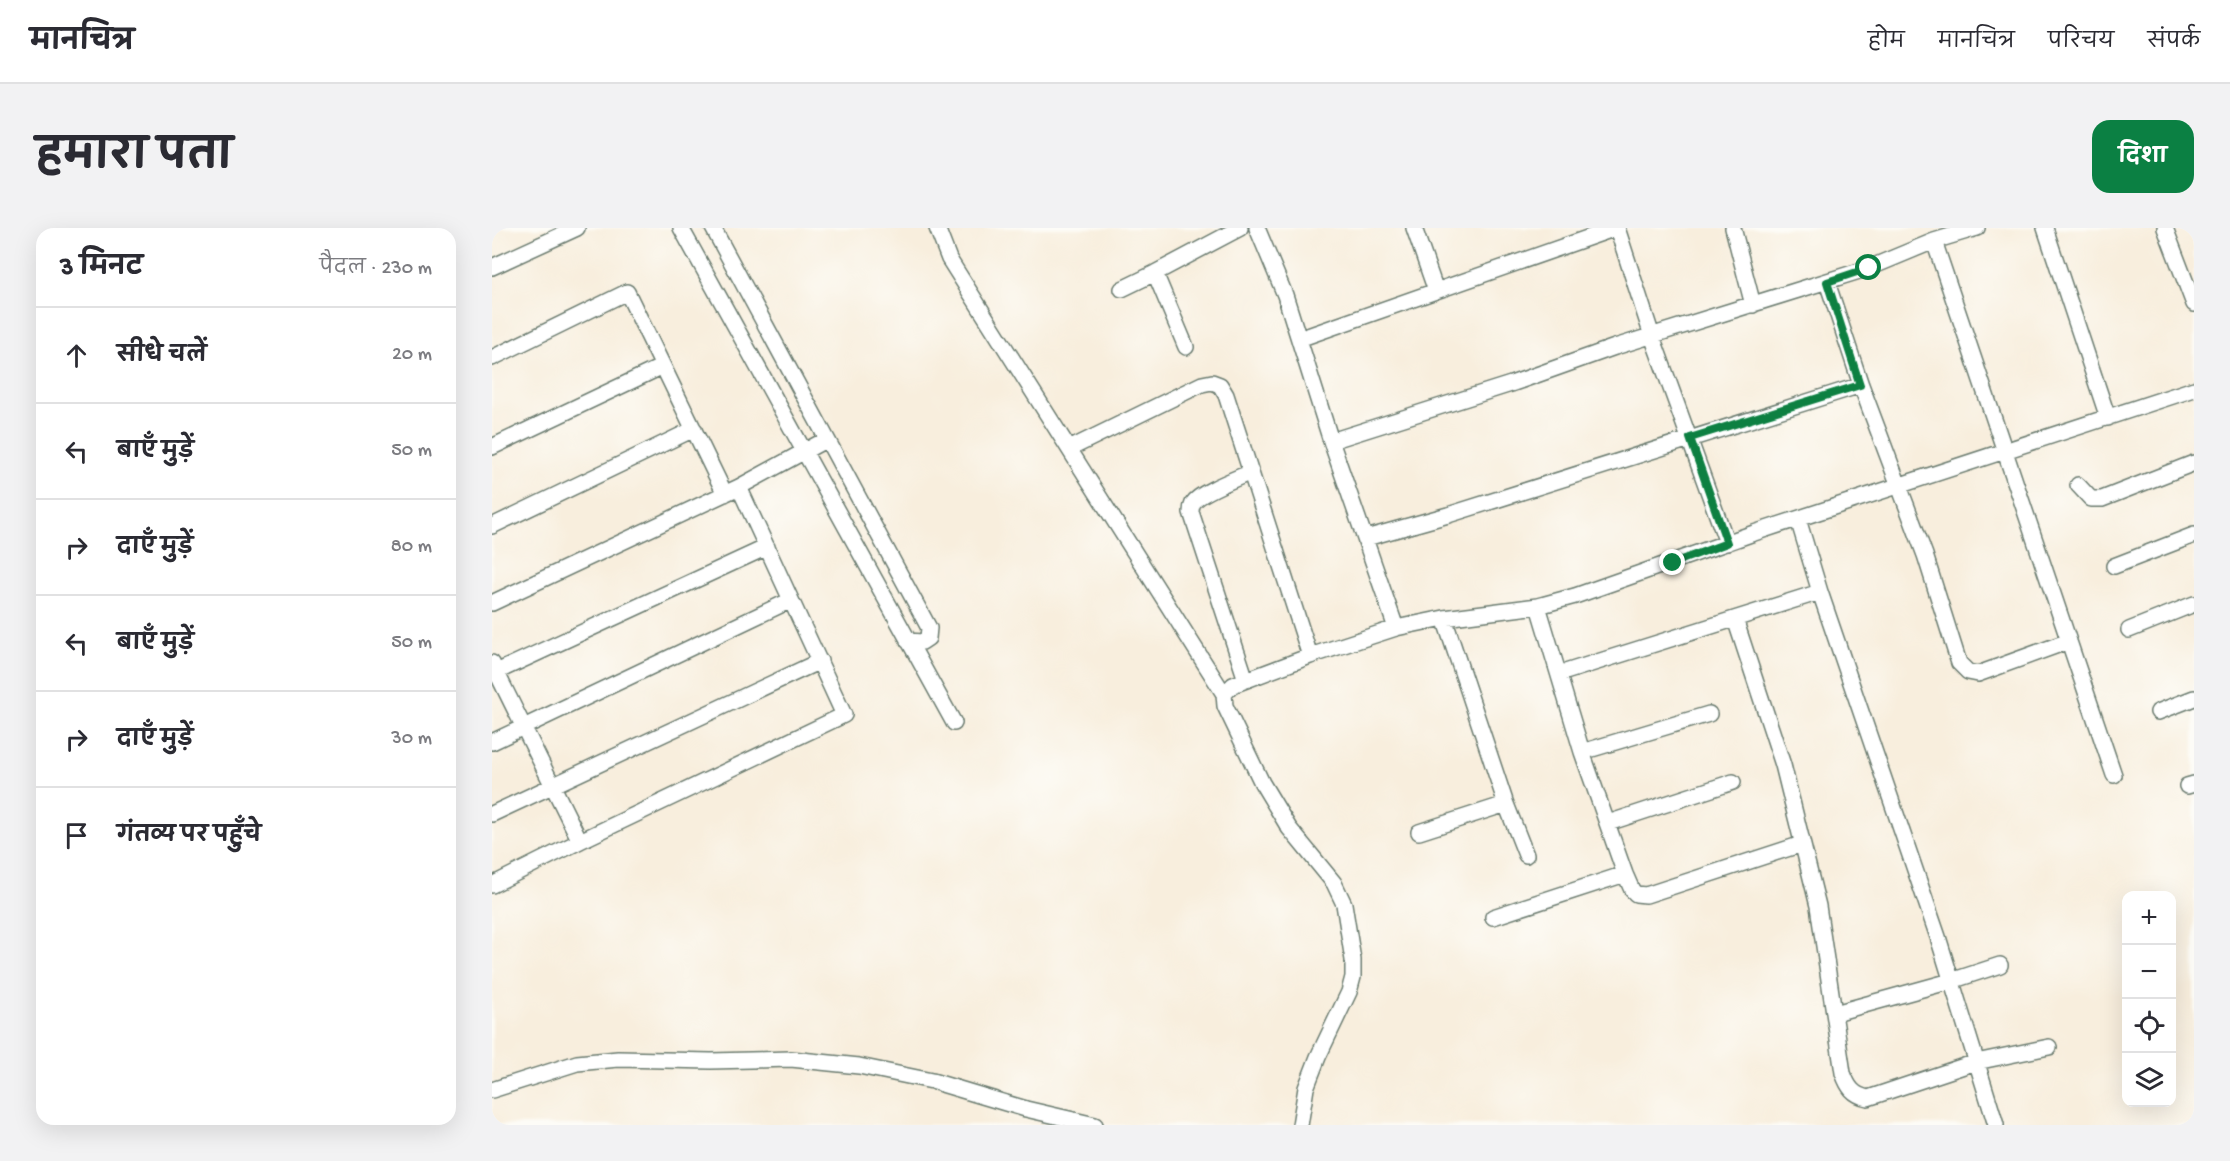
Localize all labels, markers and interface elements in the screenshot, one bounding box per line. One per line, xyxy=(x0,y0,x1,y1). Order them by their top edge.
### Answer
text: मानचित्र xyxy=(30,27,134,60)
text: होम xyxy=(1868,31,1905,56)
text: मानचित्र xyxy=(1938,31,2015,56)
text: परिचय xyxy=(2048,31,2114,56)
text: संपर्क xyxy=(2147,31,2200,56)
button: दिशा xyxy=(2092,120,2194,193)
text: हमारा पता xyxy=(36,135,233,184)
text: 3 मिनट xyxy=(60,254,143,285)
route start xyxy=(1855,254,1881,280)
text: पैदल · 230 m xyxy=(320,258,432,281)
icon: ahead xyxy=(60,339,93,372)
text: सीधे चलें xyxy=(117,344,207,370)
text: 20 m xyxy=(392,344,432,367)
icon: left xyxy=(60,435,93,468)
text: बाएँ मुड़ें xyxy=(117,440,194,466)
text: 50 m xyxy=(391,440,432,463)
icon: right xyxy=(60,531,93,564)
text: दाएँ मुड़ें xyxy=(117,536,193,562)
text: 80 m xyxy=(391,536,432,559)
route end xyxy=(1659,549,1685,575)
icon: left xyxy=(60,627,93,660)
text: बाएँ मुड़ें xyxy=(117,632,194,658)
text: 50 m xyxy=(391,632,432,655)
icon: right xyxy=(60,723,93,756)
text: दाएँ मुड़ें xyxy=(117,728,193,754)
text: 30 m xyxy=(391,728,432,751)
icon: arrive xyxy=(60,819,93,852)
text: गंतव्य पर पहुँचे xyxy=(117,824,261,850)
map controls xyxy=(2122,891,2176,1107)
button: + xyxy=(2122,891,2176,945)
button: − xyxy=(2122,945,2176,999)
button: locate xyxy=(2122,999,2176,1053)
button: layers xyxy=(2122,1053,2176,1107)

